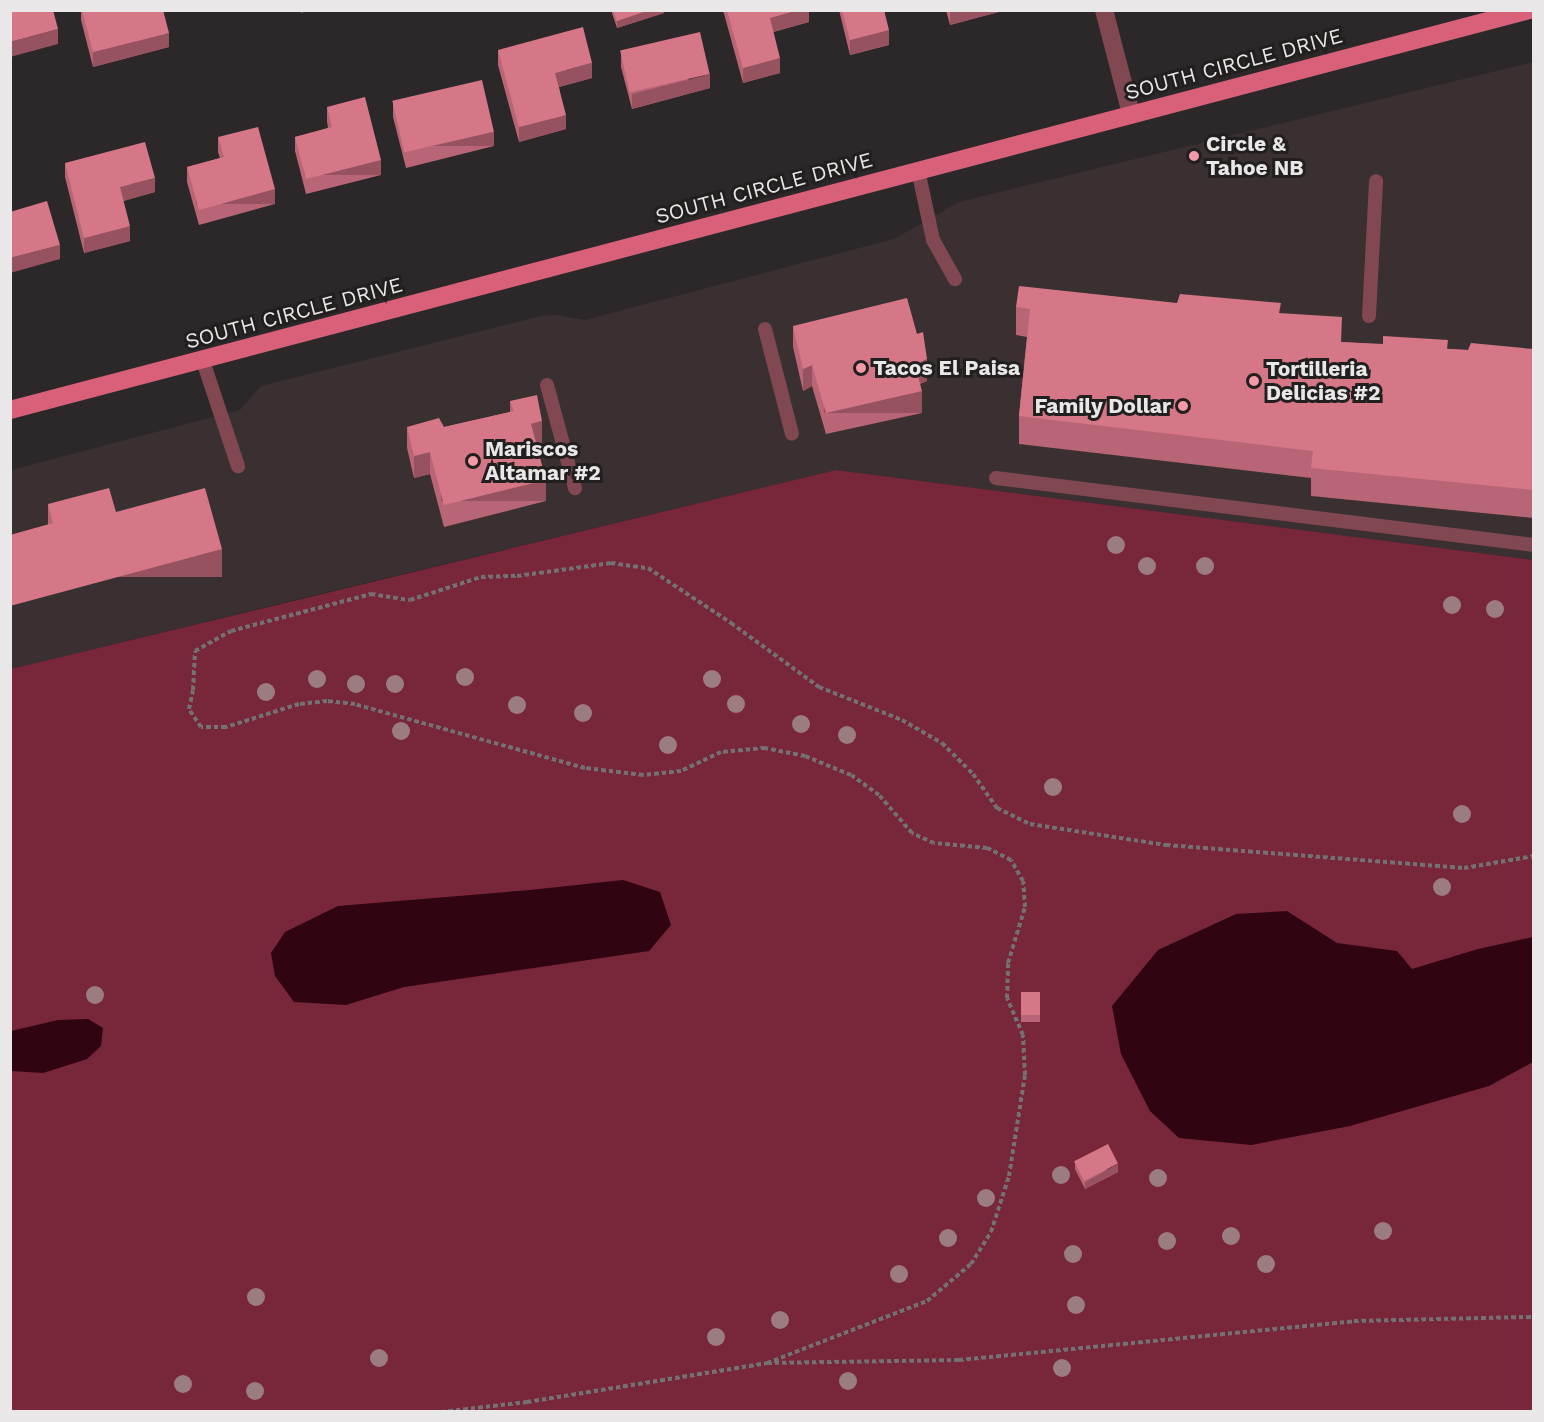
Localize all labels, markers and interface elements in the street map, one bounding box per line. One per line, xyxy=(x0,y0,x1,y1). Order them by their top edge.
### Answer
street label: SOUTH CIRCLE DRIVE xyxy=(1123,23,1345,105)
place label: Circle & Tahoe NB xyxy=(1206,131,1304,181)
street label: SOUTH CIRCLE DRIVE xyxy=(653,147,875,229)
marker: Circle & Tahoe NB xyxy=(1187,149,1201,163)
street label: SOUTH CIRCLE DRIVE xyxy=(183,272,405,354)
place label: Tacos El Paisa xyxy=(873,355,1020,381)
place label: Tortilleria Delicias #2 xyxy=(1266,356,1381,406)
marker: Tacos El Paisa xyxy=(854,361,868,375)
marker: Tortilleria Delicias #2 xyxy=(1247,374,1261,388)
place label: Family Dollar xyxy=(1034,393,1171,419)
marker: Family Dollar xyxy=(1176,399,1190,413)
place label: Mariscos Altamar #2 xyxy=(485,436,601,486)
marker: Mariscos Altamar #2 xyxy=(466,454,480,468)

